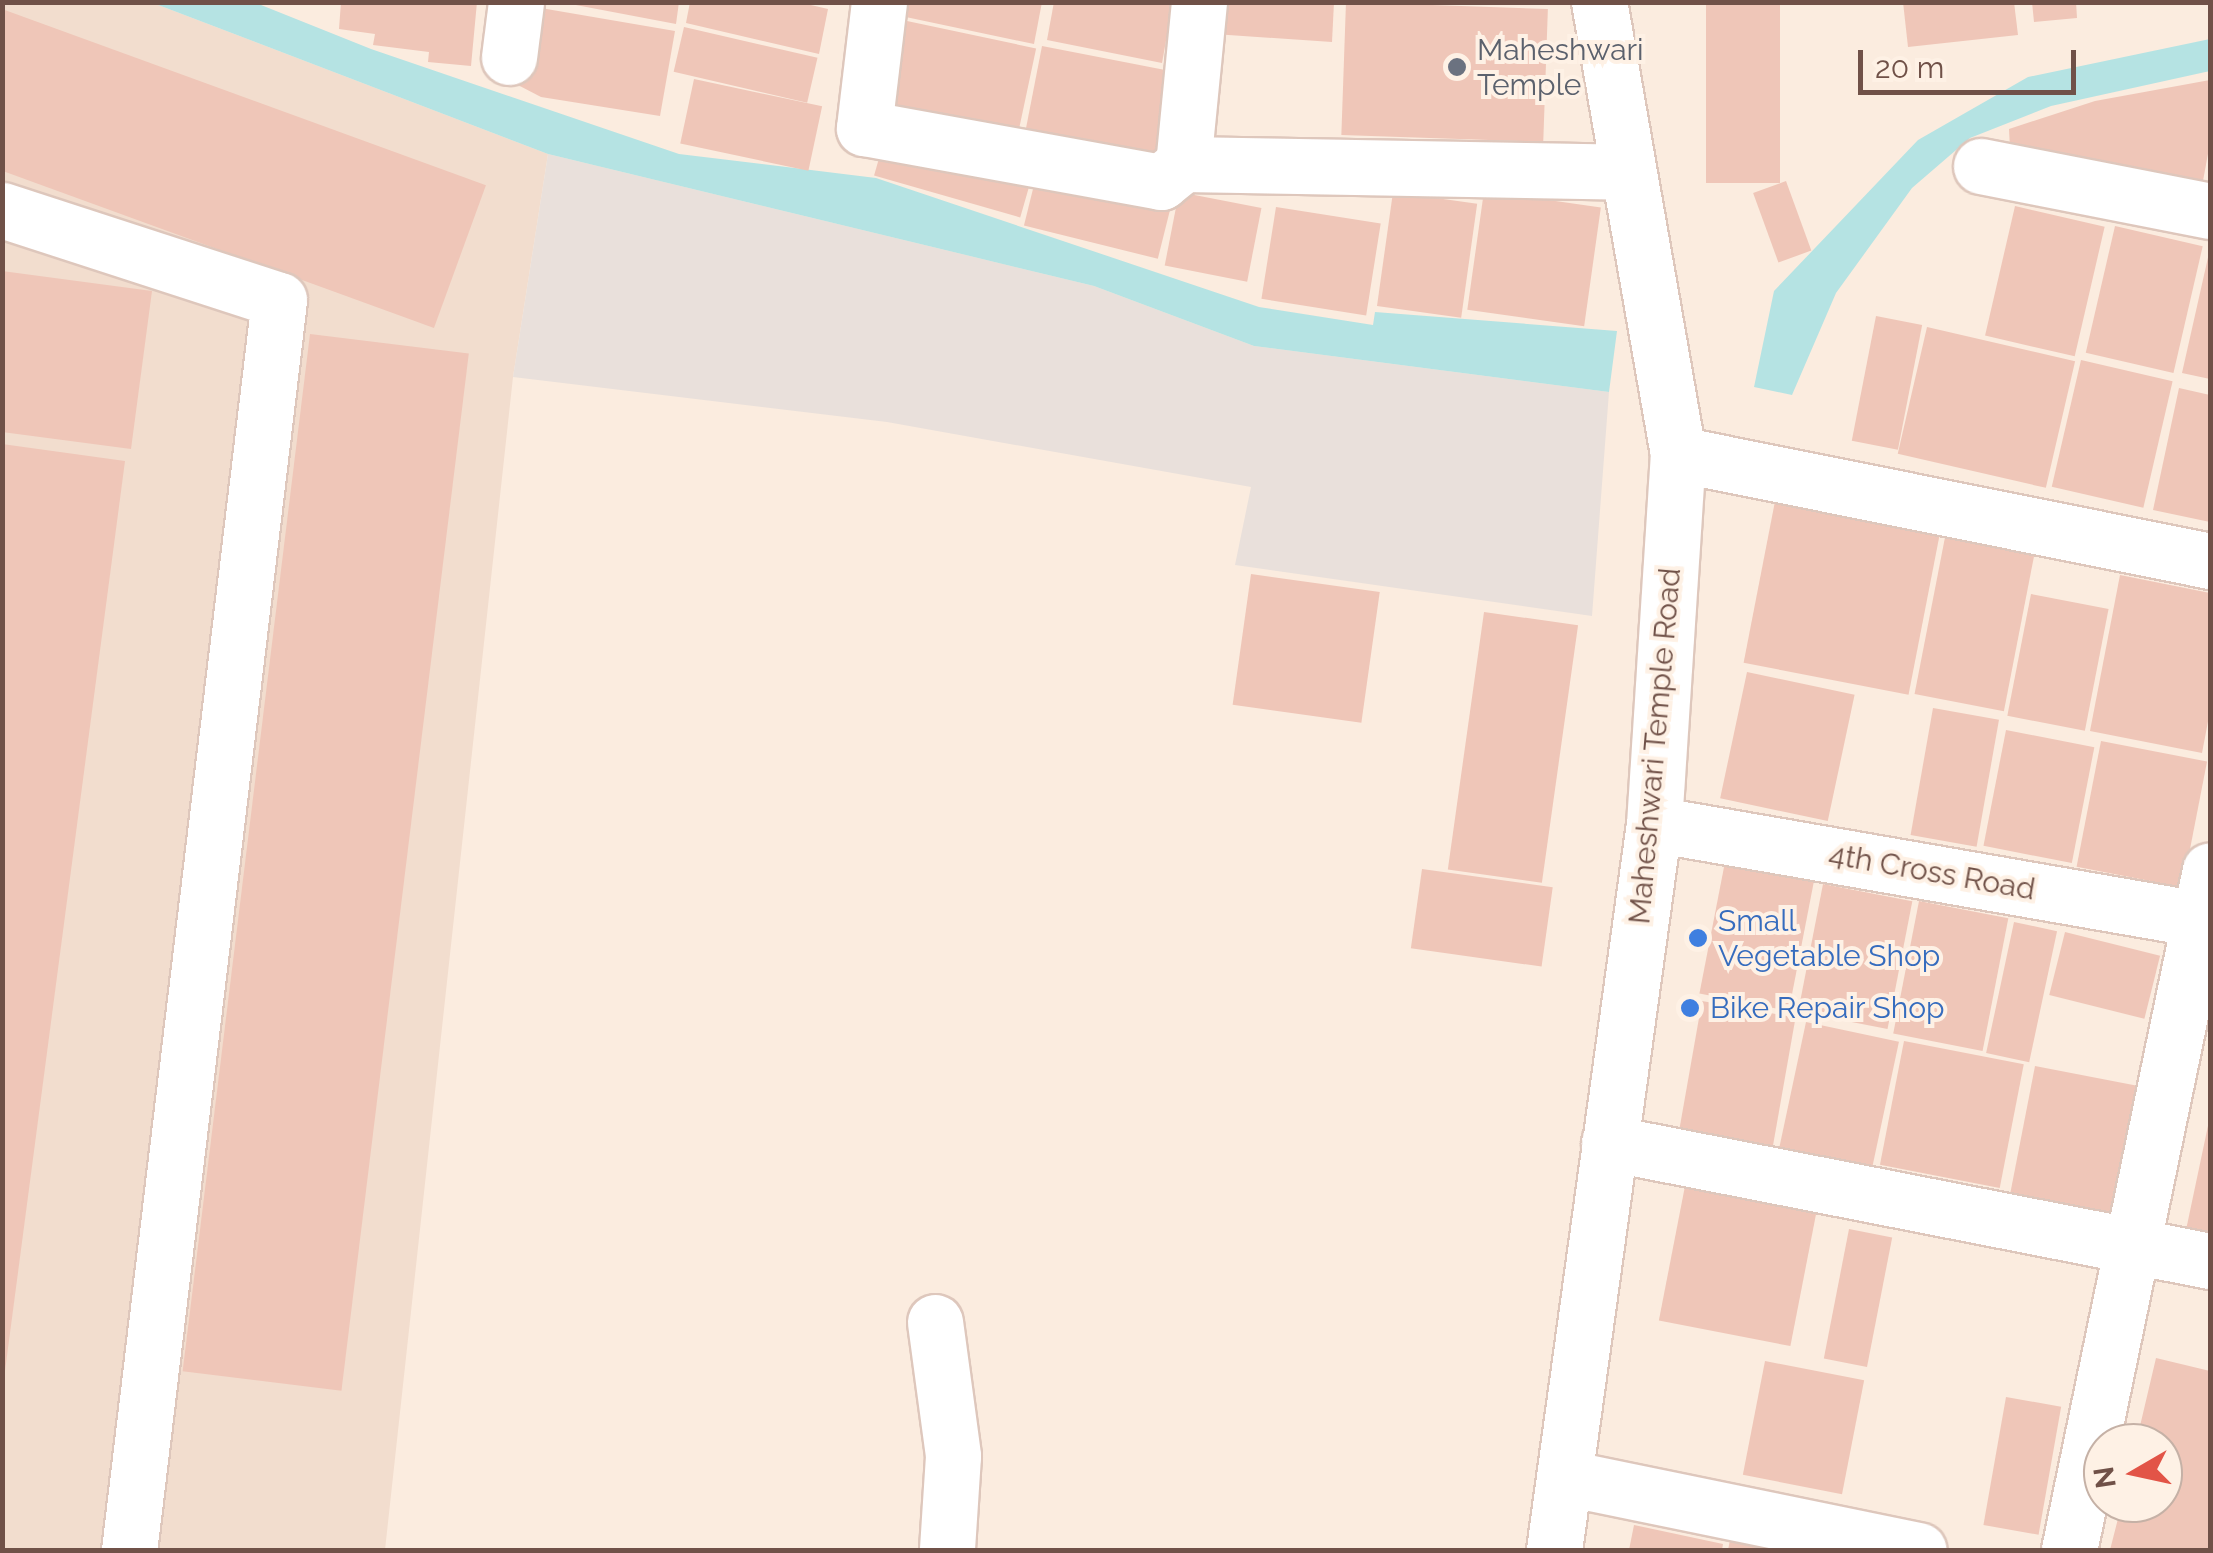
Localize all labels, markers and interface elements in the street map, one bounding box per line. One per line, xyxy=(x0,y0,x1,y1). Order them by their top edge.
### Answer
scale bar xyxy=(1863,30,2080,92)
place label: Maheshwari Temple xyxy=(1477,32,1644,102)
text: 20 m xyxy=(1875,50,1944,85)
marker: Maheshwari Temple xyxy=(1446,56,1468,78)
street label: Maheshwari Temple Road xyxy=(1621,566,1689,926)
street label: 4th Cross Road xyxy=(1826,836,2038,908)
place label: Small Vegetable Shop xyxy=(1718,903,1940,974)
marker: Small Vegetable Shop xyxy=(1687,927,1709,949)
place label: Bike Repair Shop xyxy=(1710,990,1945,1026)
marker: Bike Repair Shop xyxy=(1679,997,1701,1019)
north arrow xyxy=(2083,1423,2183,1523)
text: N xyxy=(2087,1464,2123,1491)

